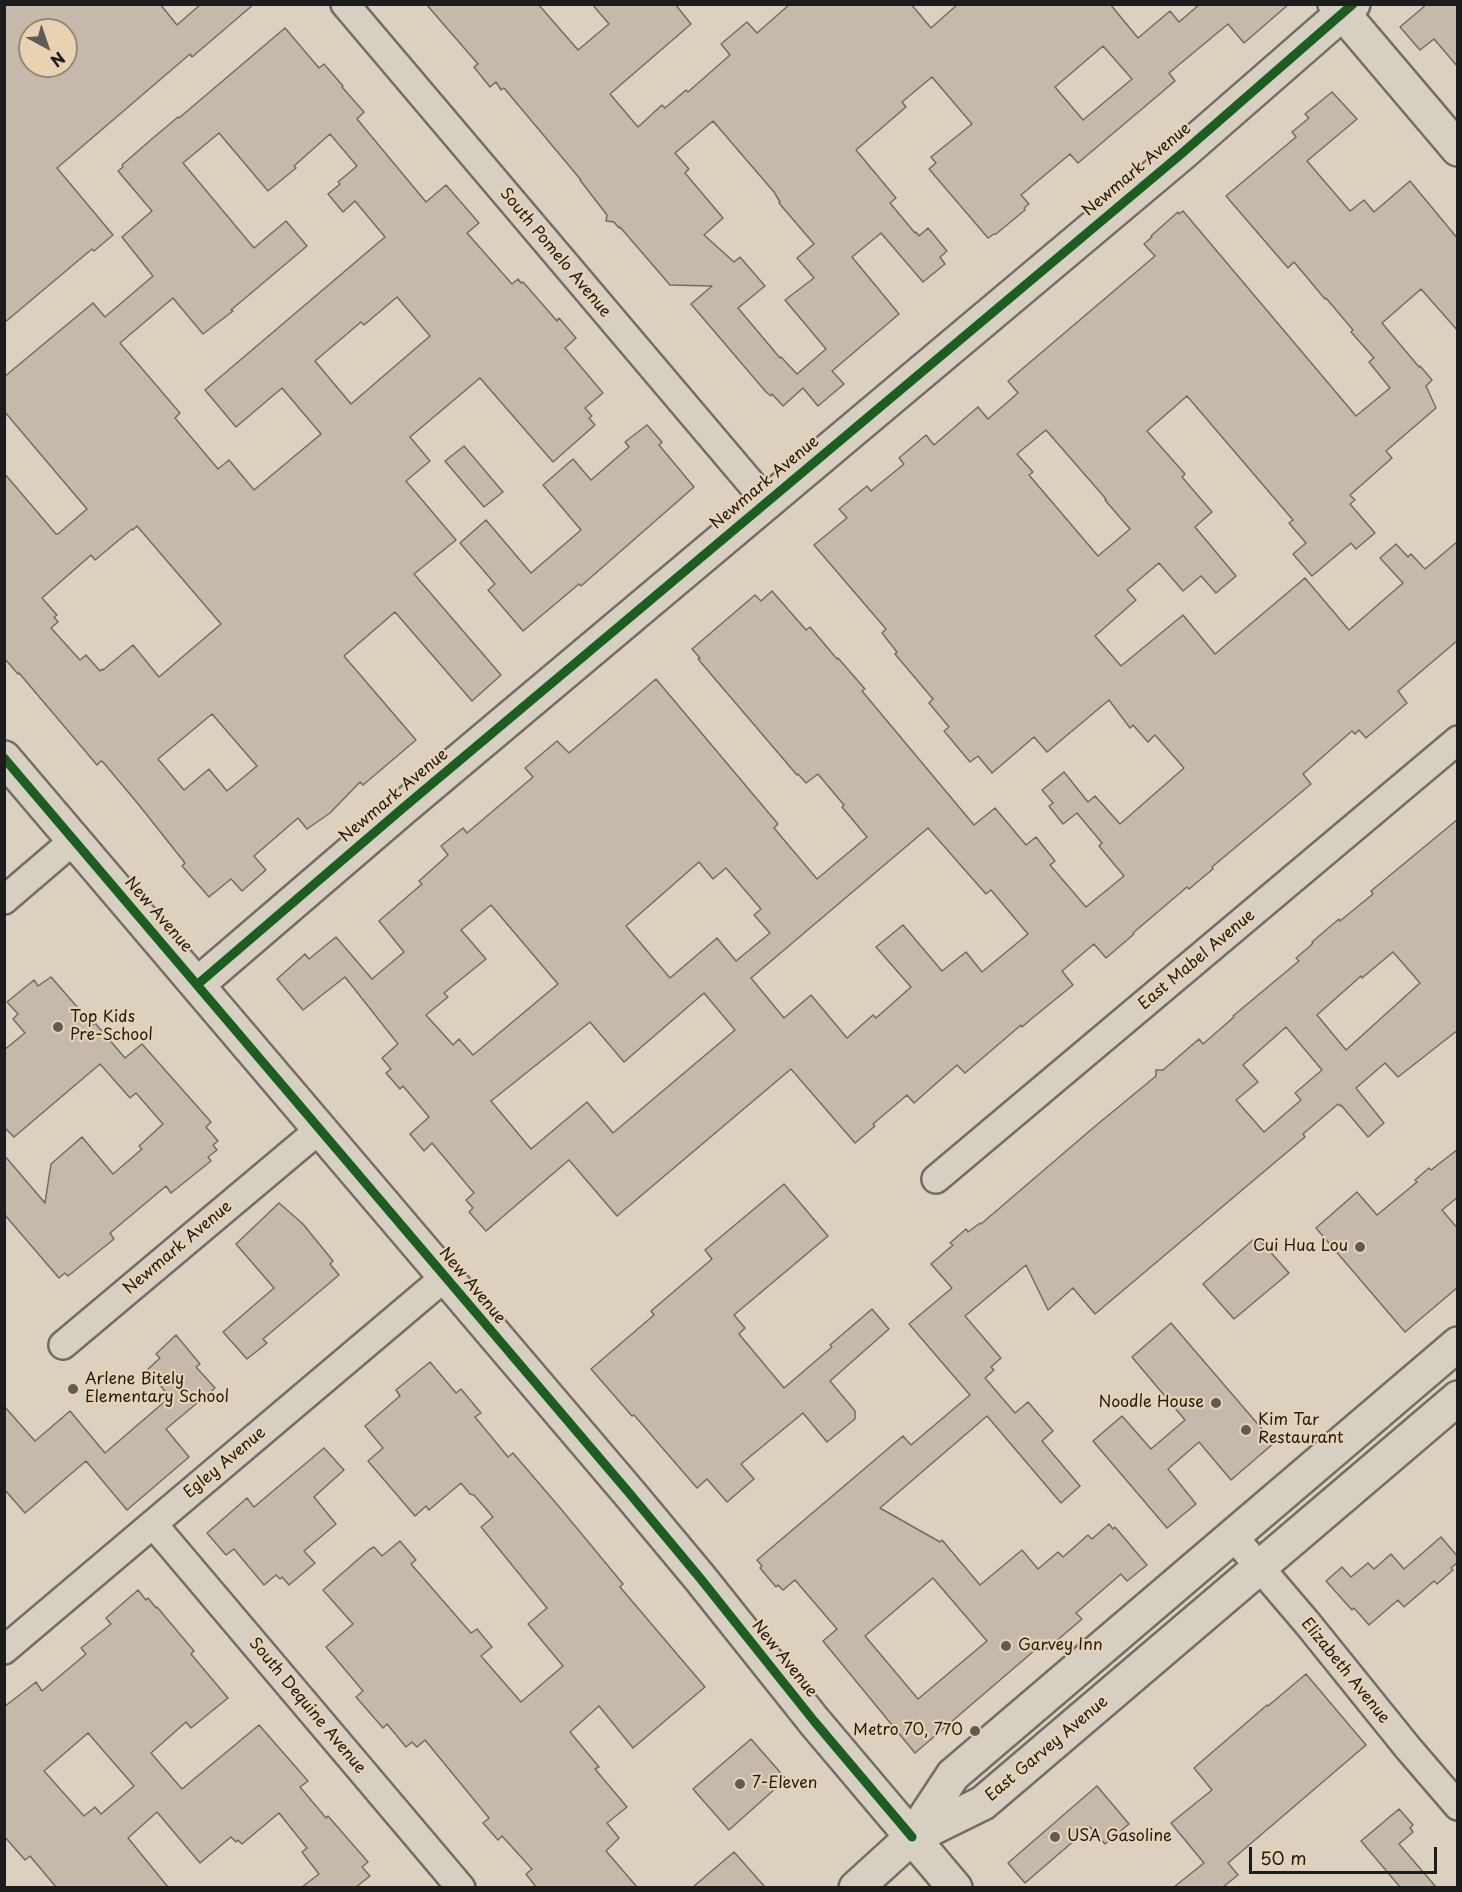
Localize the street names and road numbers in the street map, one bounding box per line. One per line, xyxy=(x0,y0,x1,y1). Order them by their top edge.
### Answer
street label: Newmark Avenue xyxy=(1079,119,1195,221)
street label: South Pomelo Avenue xyxy=(495,185,615,321)
street label: Newmark Avenue xyxy=(707,432,823,534)
street label: Newmark Avenue xyxy=(336,745,452,847)
street label: New Avenue xyxy=(120,873,196,957)
street label: East Mabel Avenue xyxy=(1135,906,1259,1014)
street label: Newmark Avenue xyxy=(120,1197,236,1299)
street label: New Avenue xyxy=(435,1244,509,1328)
street label: Egley Avenue xyxy=(180,1423,270,1503)
street label: Elizabeth Avenue xyxy=(1297,1614,1393,1728)
street label: New Avenue xyxy=(747,1617,821,1701)
street label: South Dequine Avenue xyxy=(245,1634,369,1778)
street label: East Garvey Avenue xyxy=(982,1692,1112,1806)

